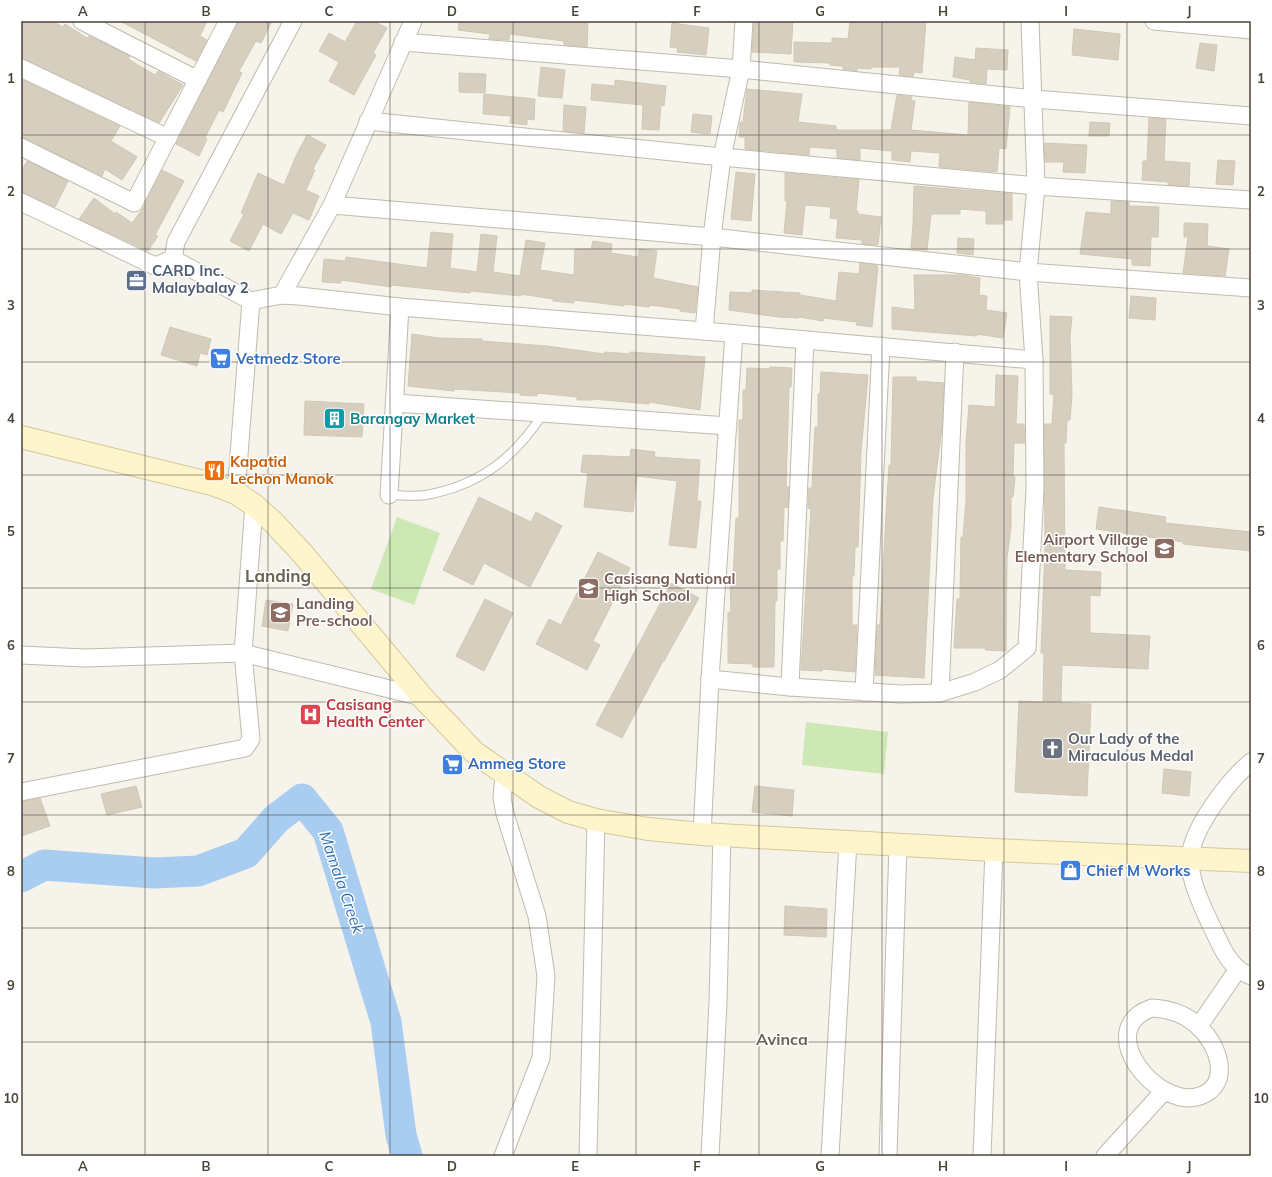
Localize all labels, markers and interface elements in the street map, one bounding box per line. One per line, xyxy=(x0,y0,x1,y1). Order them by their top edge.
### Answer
text: A xyxy=(78,3,88,19)
text: B xyxy=(202,3,211,19)
text: C xyxy=(325,3,334,19)
text: D xyxy=(447,3,457,19)
text: E xyxy=(571,3,579,19)
text: F xyxy=(693,3,701,19)
text: G xyxy=(815,3,825,19)
text: H xyxy=(938,3,948,19)
text: I xyxy=(1064,3,1068,19)
text: J xyxy=(1187,3,1191,19)
text: 1 xyxy=(7,70,15,86)
text: 1 xyxy=(1257,70,1265,86)
text: 2 xyxy=(7,183,15,199)
text: 2 xyxy=(1257,183,1265,199)
place label: CARD Inc. Malaybalay 2 xyxy=(152,261,249,297)
office icon: CARD Inc. Malaybalay 2 xyxy=(124,267,150,293)
text: 3 xyxy=(7,297,15,313)
text: 3 xyxy=(1257,297,1265,313)
supermarket icon: Vetmedz Store xyxy=(207,346,233,372)
place label: Vetmedz Store xyxy=(235,349,341,368)
building icon: Barangay Market xyxy=(321,406,347,432)
place label: Barangay Market xyxy=(350,409,475,428)
text: 4 xyxy=(7,410,15,426)
text: 4 xyxy=(1257,410,1265,426)
place label: Kapatid Lechon Manok xyxy=(230,452,334,488)
restaurant icon: Kapatid Lechon Manok xyxy=(202,458,228,484)
text: 5 xyxy=(7,523,15,539)
text: 5 xyxy=(1257,523,1265,539)
place label: Airport Village Elementary School xyxy=(1015,530,1148,566)
school or university icon: Airport Village Elementary School xyxy=(1151,536,1177,562)
district label: Landing xyxy=(245,565,311,586)
place label: Casisang National High School xyxy=(604,569,735,605)
school or university icon: Casisang National High School xyxy=(576,575,602,601)
place label: Landing Pre-school xyxy=(296,594,372,630)
school or university icon: Landing Pre-school xyxy=(268,600,294,626)
text: 6 xyxy=(7,637,15,653)
text: 6 xyxy=(1257,637,1265,653)
place label: Casisang Health Center xyxy=(326,695,425,731)
hospital icon: Casisang Health Center xyxy=(297,701,323,727)
place label: Our Lady of the Miraculous Medal xyxy=(1068,729,1194,765)
church icon: Our Lady of the Miraculous Medal xyxy=(1040,735,1066,761)
text: 7 xyxy=(7,750,15,766)
text: 7 xyxy=(1257,750,1265,766)
supermarket icon: Ammeg Store xyxy=(440,751,466,777)
place label: Ammeg Store xyxy=(468,754,566,773)
water label: Mamala Creek xyxy=(315,828,369,936)
shop icon: Chief M Works xyxy=(1057,858,1083,884)
place label: Chief M Works xyxy=(1086,861,1191,880)
text: 8 xyxy=(7,863,15,879)
text: 8 xyxy=(1257,863,1265,879)
text: 9 xyxy=(7,977,15,993)
text: 9 xyxy=(1257,977,1265,993)
district label: Avinca xyxy=(756,1029,808,1049)
text: 10 xyxy=(3,1090,19,1106)
text: 10 xyxy=(1253,1090,1269,1106)
text: A xyxy=(78,1158,88,1174)
text: B xyxy=(202,1158,211,1174)
text: C xyxy=(325,1158,334,1174)
text: D xyxy=(447,1158,457,1174)
text: E xyxy=(571,1158,579,1174)
text: F xyxy=(693,1158,701,1174)
text: G xyxy=(815,1158,825,1174)
text: H xyxy=(938,1158,948,1174)
text: I xyxy=(1064,1158,1068,1174)
text: J xyxy=(1187,1158,1191,1174)

